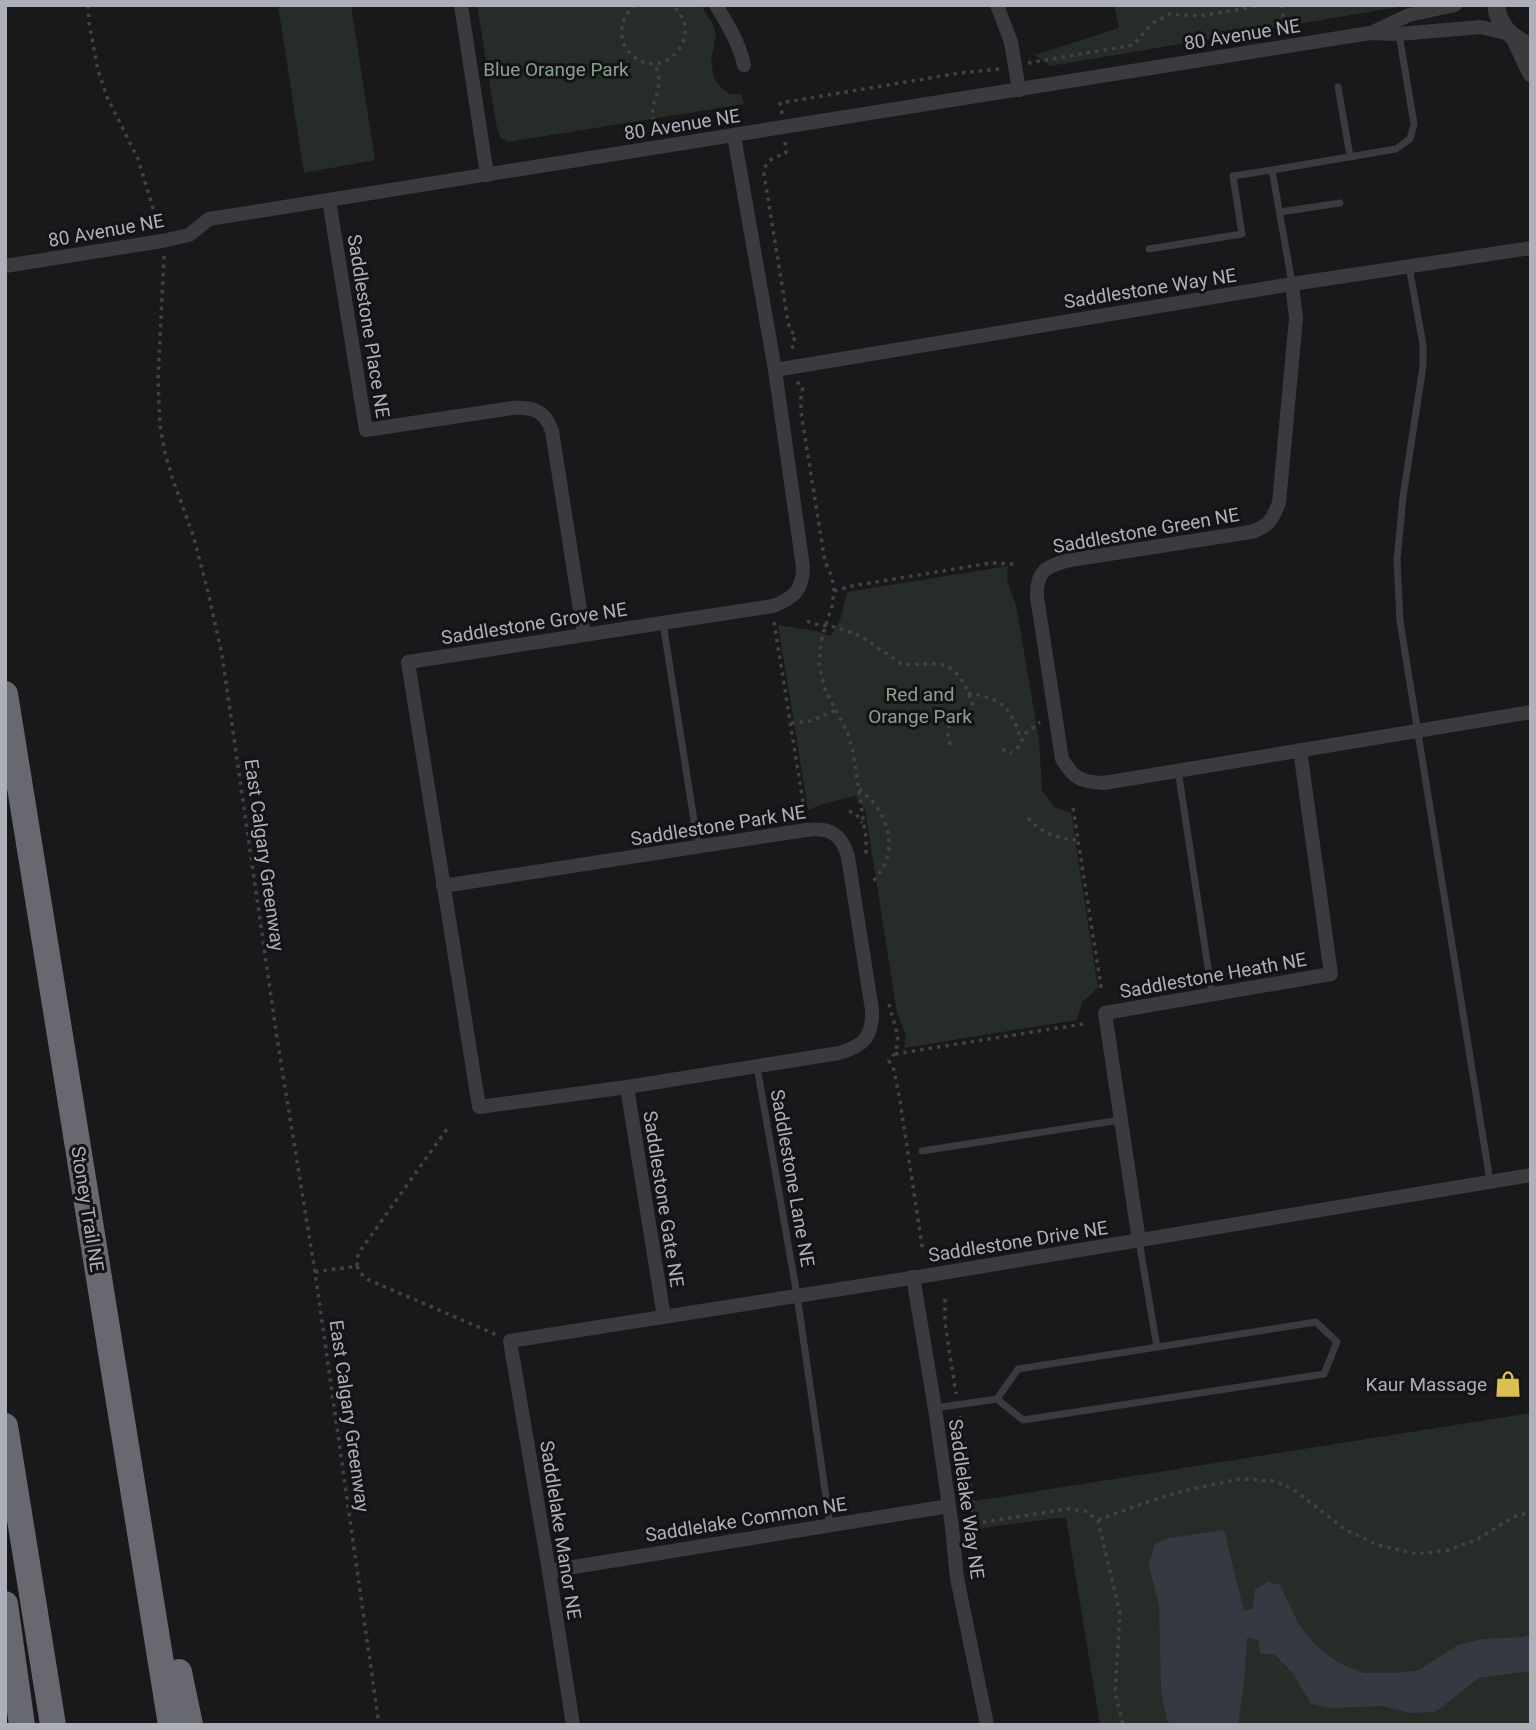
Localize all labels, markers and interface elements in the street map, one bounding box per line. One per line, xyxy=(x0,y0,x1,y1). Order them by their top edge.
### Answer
street label: 80 Avenue NE xyxy=(1182,14,1302,55)
park label: Blue Orange Park xyxy=(483,58,629,81)
street label: 80 Avenue NE xyxy=(622,104,742,145)
street label: 80 Avenue NE xyxy=(46,209,166,252)
street label: Saddlestone Place NE xyxy=(343,233,394,420)
street label: Saddlestone Way NE xyxy=(1062,263,1238,314)
street label: Saddlestone Green NE xyxy=(1051,503,1241,558)
street label: Saddlestone Grove NE xyxy=(440,597,629,650)
park label: Red and Orange Park xyxy=(868,683,972,728)
street label: East Calgary Greenway xyxy=(240,757,289,953)
street label: Saddlestone Park NE xyxy=(629,800,808,851)
street label: Saddlestone Heath NE xyxy=(1118,948,1309,1003)
street label: Saddlestone Lane NE xyxy=(766,1088,819,1269)
street label: Saddlestone Gate NE xyxy=(638,1109,689,1289)
street label: Stoney Trail NE xyxy=(66,1144,109,1274)
street label: Saddlestone Drive NE xyxy=(927,1216,1110,1267)
street label: East Calgary Greenway xyxy=(325,1318,374,1514)
shop icon: Kaur Massage xyxy=(1493,1369,1523,1399)
place label: Kaur Massage xyxy=(1366,1373,1487,1396)
street label: Saddlelake Way NE xyxy=(944,1417,989,1581)
street label: Saddlelake Manor NE xyxy=(535,1439,586,1621)
street label: Saddlelake Common NE xyxy=(644,1492,849,1547)

